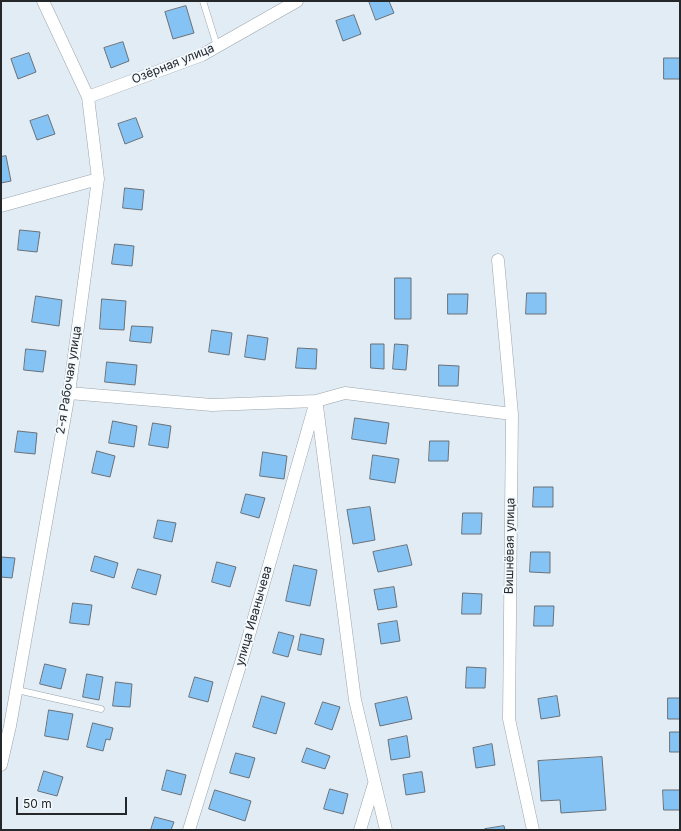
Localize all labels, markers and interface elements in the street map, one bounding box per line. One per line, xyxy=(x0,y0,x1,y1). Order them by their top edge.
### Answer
street label: Озёрная улица xyxy=(130,41,216,87)
street label: 2-я Рабочая улица xyxy=(53,325,85,435)
street label: Вишнёвая улица xyxy=(502,498,518,594)
street label: улица Иванычева xyxy=(233,564,275,668)
scale bar xyxy=(18,789,129,815)
text: 50 m xyxy=(23,796,52,811)

